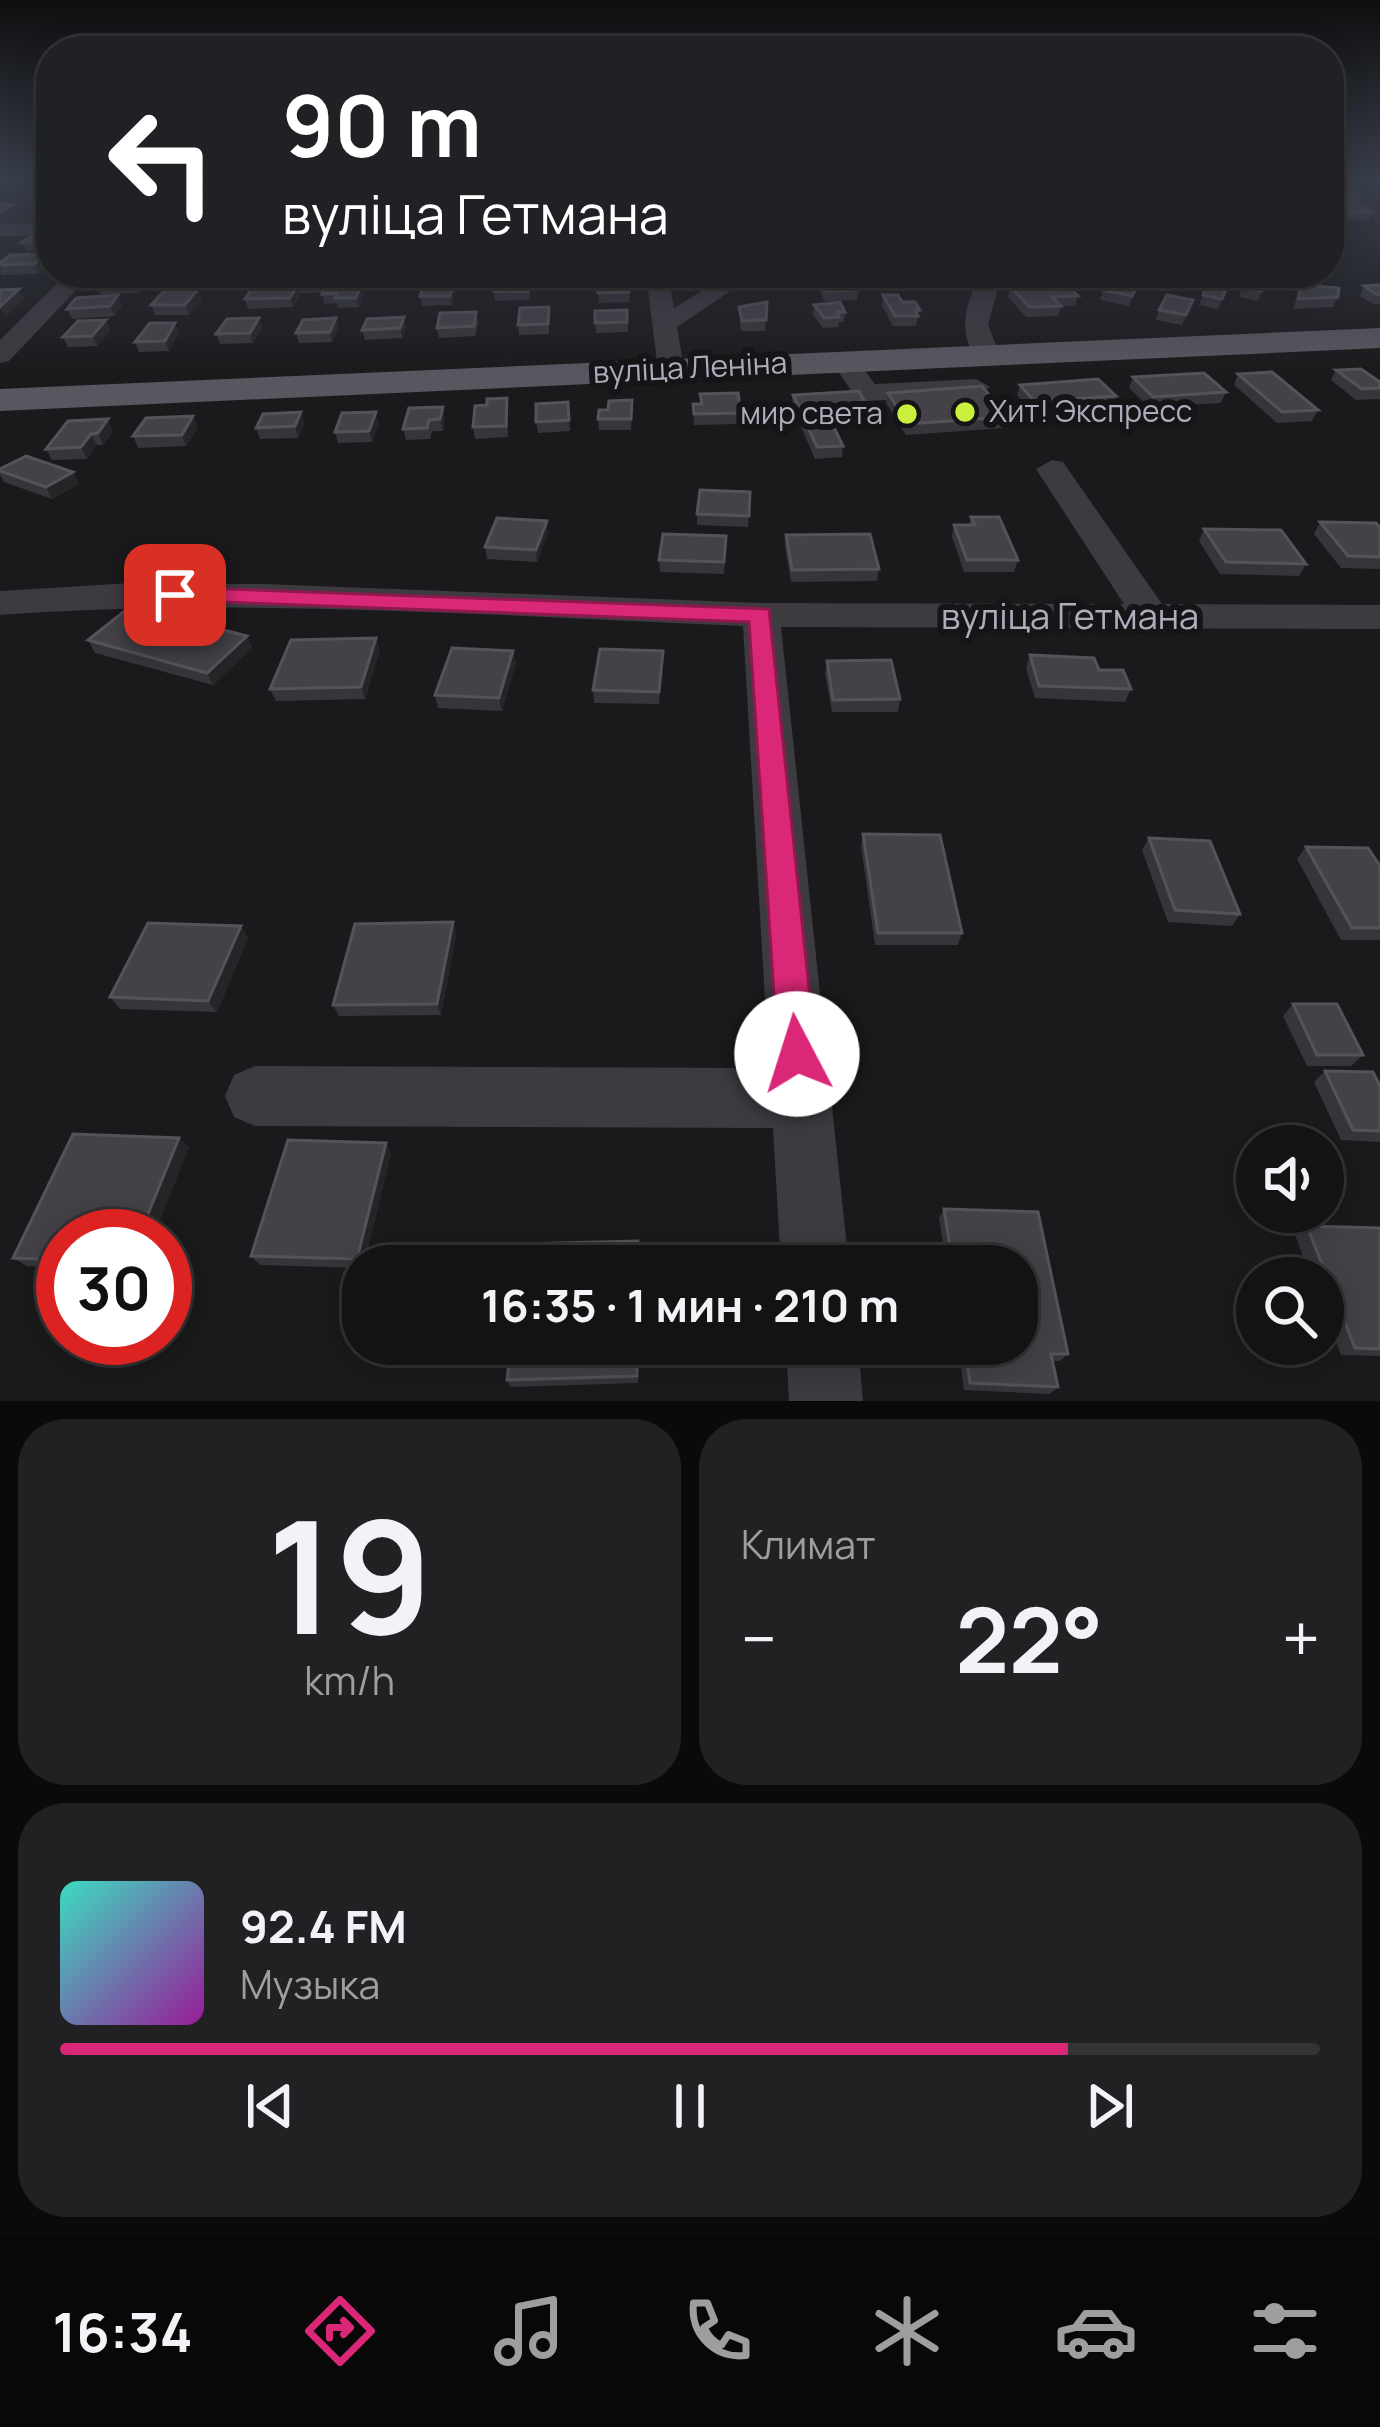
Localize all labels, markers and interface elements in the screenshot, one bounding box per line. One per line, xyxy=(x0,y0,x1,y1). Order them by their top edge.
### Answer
text: 90 m xyxy=(282,67,482,182)
icon: left xyxy=(84,84,240,240)
text: вуліца Гетмана xyxy=(282,176,669,250)
street label: вуліца Леніна xyxy=(592,341,788,392)
place label: Хит! Экспресс xyxy=(989,390,1192,431)
place label: мир света xyxy=(740,392,883,433)
marker: Хит! Экспресс xyxy=(952,399,978,425)
marker: мир света xyxy=(894,401,920,427)
pin xyxy=(124,544,226,646)
icon: arrive xyxy=(142,562,208,628)
street label: вуліца Гетмана xyxy=(941,591,1199,640)
position arrow xyxy=(734,991,860,1117)
map controls xyxy=(1236,1125,1344,1365)
button: sound xyxy=(1236,1125,1344,1233)
speed limit sign: 30 xyxy=(36,1209,192,1365)
button: search xyxy=(1236,1257,1344,1365)
text: 16:35 · 1 мин · 210 m xyxy=(481,1274,899,1336)
text: 19 xyxy=(267,1468,432,1681)
text: Климат xyxy=(741,1517,876,1571)
text: 22° xyxy=(955,1577,1103,1700)
text: − xyxy=(741,1593,777,1683)
text: + xyxy=(1282,1593,1320,1683)
text: km/h xyxy=(304,1653,395,1707)
text: 92.4 FM xyxy=(240,1895,407,1957)
text: Музыка xyxy=(240,1957,380,2011)
icon: previous xyxy=(237,2073,303,2139)
icon: pause xyxy=(657,2073,723,2139)
icon: next xyxy=(1077,2073,1143,2139)
icon: directions xyxy=(298,2289,382,2373)
icon: music xyxy=(487,2289,571,2373)
icon: phone xyxy=(676,2289,760,2373)
icon: climate xyxy=(865,2289,949,2373)
icon: car xyxy=(1054,2289,1138,2373)
icon: filters xyxy=(1243,2289,1327,2373)
text: 16:34 xyxy=(53,2294,193,2368)

